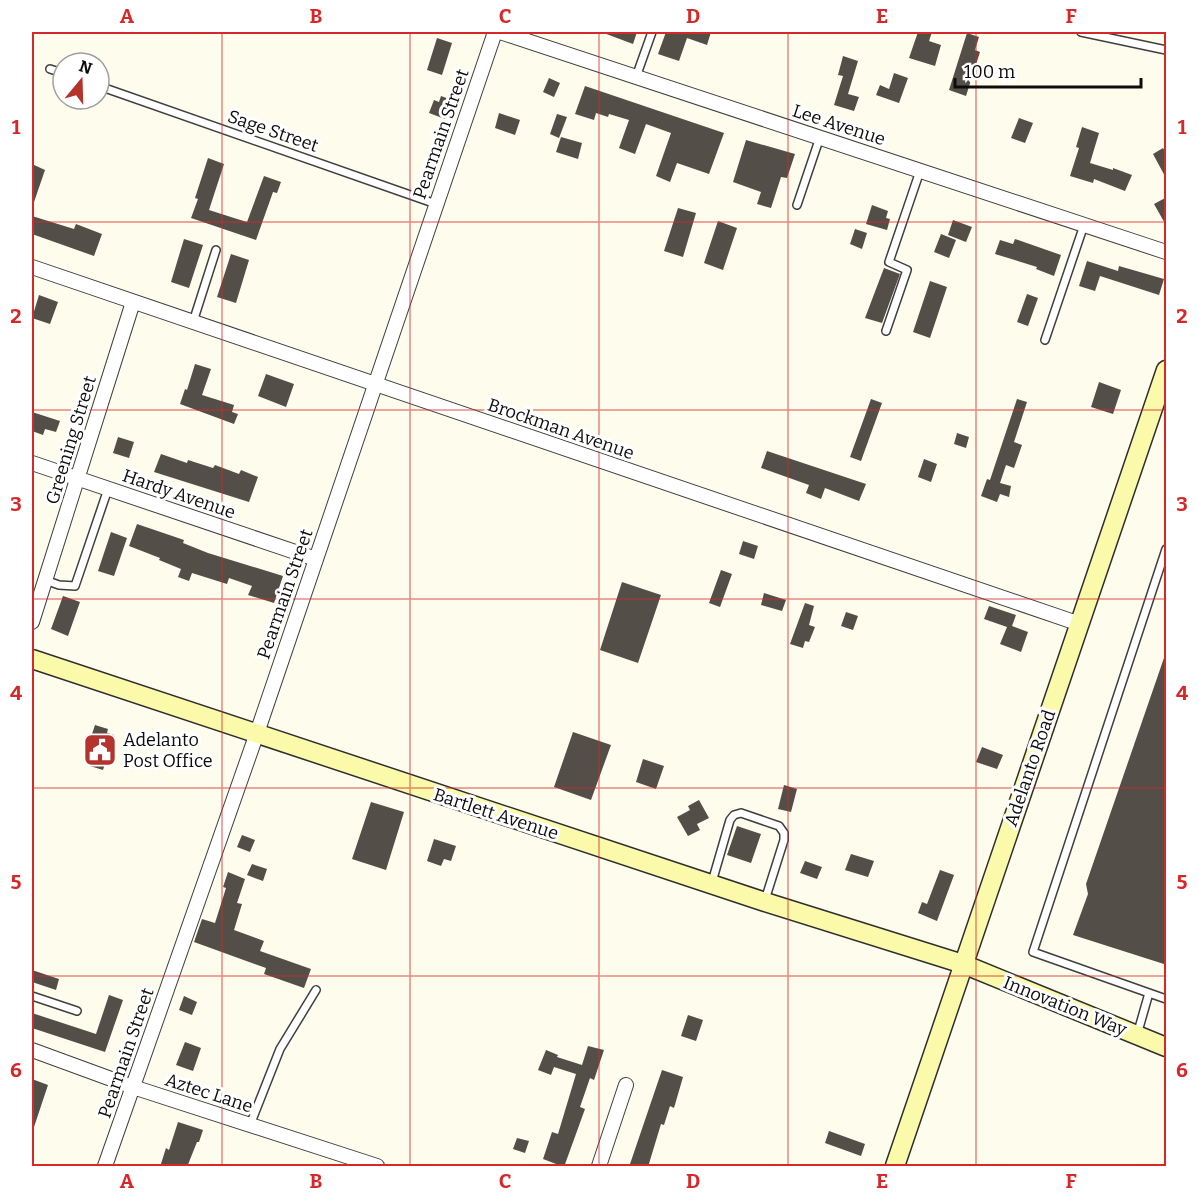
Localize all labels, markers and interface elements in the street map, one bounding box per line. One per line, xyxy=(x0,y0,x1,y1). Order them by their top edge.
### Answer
text: A xyxy=(120,4,135,28)
text: B xyxy=(310,4,323,28)
text: C xyxy=(499,4,511,28)
text: D xyxy=(686,4,700,28)
text: E xyxy=(876,4,888,28)
text: F xyxy=(1065,4,1077,28)
north arrow xyxy=(51,51,111,111)
scale bar xyxy=(955,51,1141,89)
text: N xyxy=(77,56,95,78)
text: 100 m xyxy=(964,61,1015,83)
street label: Pearmain Street xyxy=(408,66,474,202)
street label: Lee Avenue xyxy=(790,100,888,150)
street label: Sage Street xyxy=(225,105,322,157)
text: 1 xyxy=(12,115,21,139)
text: 1 xyxy=(1178,115,1187,139)
text: 2 xyxy=(10,304,22,328)
text: 2 xyxy=(1176,304,1188,328)
street label: Greening Street xyxy=(41,373,101,507)
street label: Brockman Avenue xyxy=(485,394,637,464)
street label: Hardy Avenue xyxy=(120,464,238,524)
text: 3 xyxy=(10,492,22,516)
text: 3 xyxy=(1176,492,1188,516)
street label: Pearmain Street xyxy=(252,526,318,662)
text: 4 xyxy=(10,681,22,705)
text: 4 xyxy=(1176,681,1188,705)
street label: Adelanto Road xyxy=(1000,707,1060,829)
place label: Adelanto Post Office xyxy=(123,729,213,772)
public building icon: Adelanto Post Office xyxy=(82,732,118,768)
street label: Bartlett Avenue xyxy=(431,783,561,845)
text: 5 xyxy=(11,870,22,894)
text: 5 xyxy=(1177,870,1188,894)
street label: Innovation Way xyxy=(1000,971,1130,1041)
street label: Pearmain Street xyxy=(93,985,159,1121)
text: 6 xyxy=(10,1058,22,1082)
text: 6 xyxy=(1176,1058,1188,1082)
street label: Aztec Lane xyxy=(162,1069,256,1117)
text: A xyxy=(120,1169,135,1193)
text: B xyxy=(310,1169,323,1193)
text: C xyxy=(499,1169,511,1193)
text: D xyxy=(686,1169,700,1193)
text: E xyxy=(876,1169,888,1193)
text: F xyxy=(1065,1169,1077,1193)

